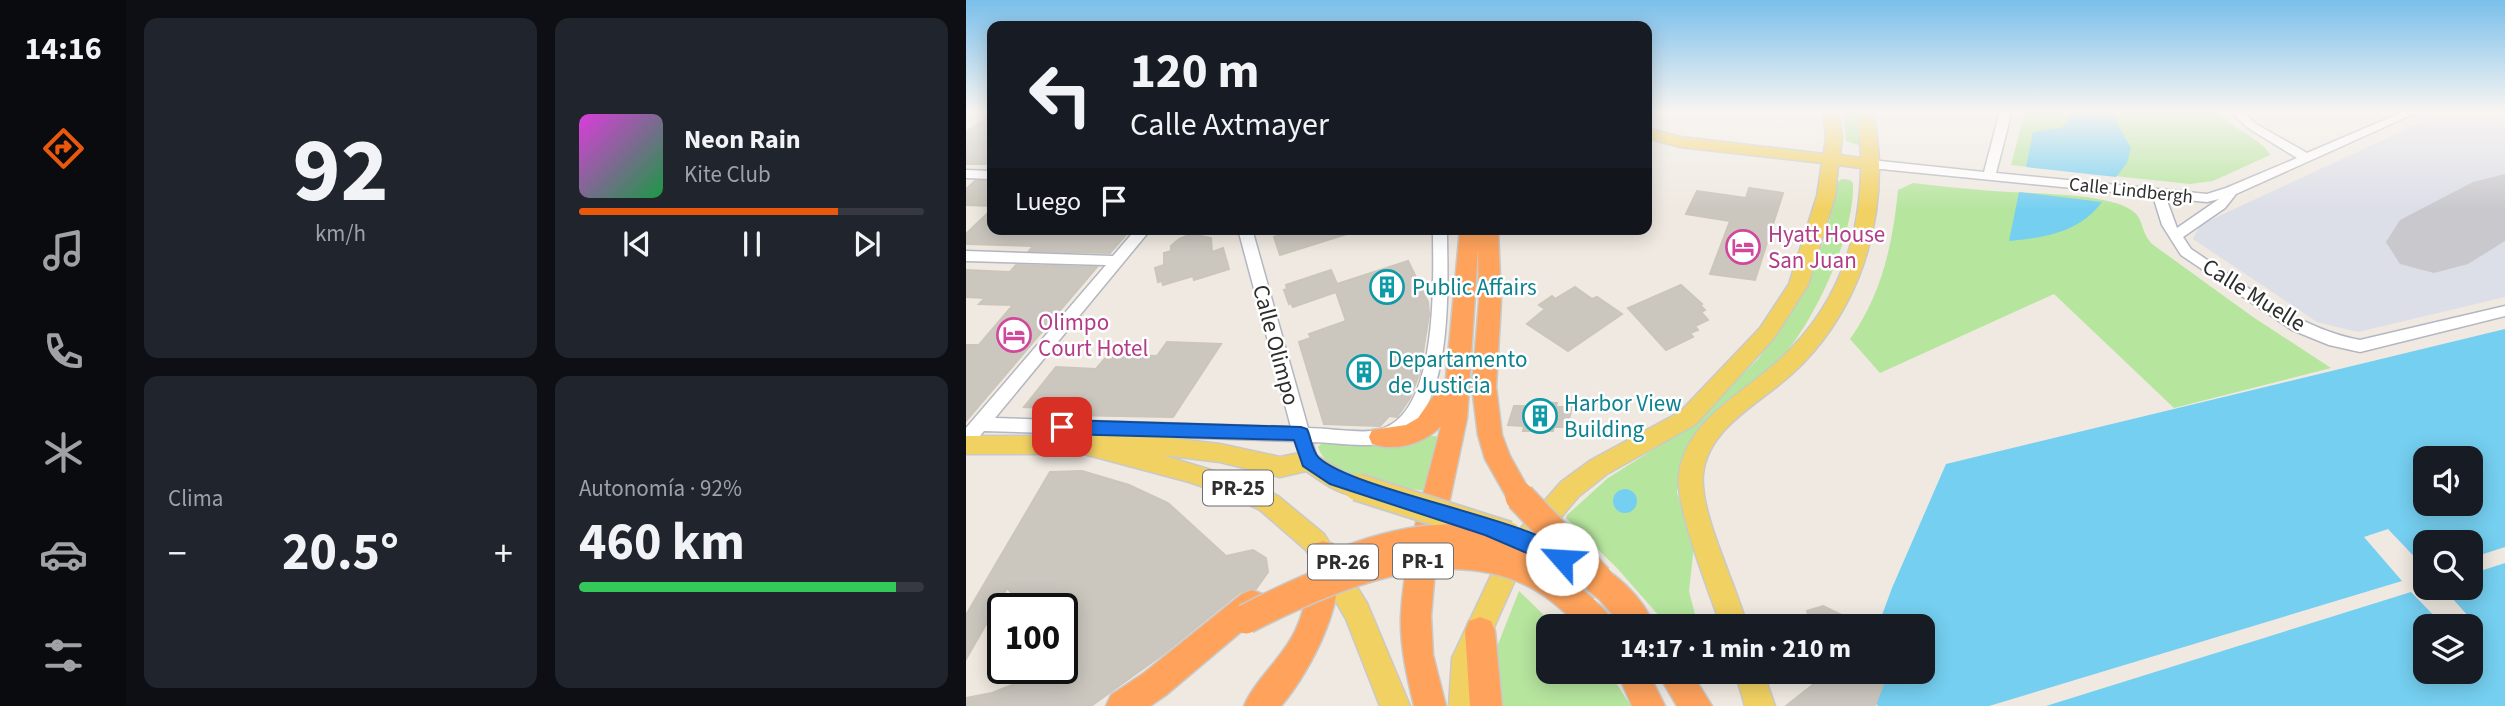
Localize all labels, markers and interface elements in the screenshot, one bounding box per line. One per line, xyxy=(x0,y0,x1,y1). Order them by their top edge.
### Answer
text: 14:16 xyxy=(24,26,102,72)
text: 120 m xyxy=(1130,37,1259,107)
icon: left xyxy=(1015,49,1106,140)
text: Calle Axtmayer xyxy=(1130,102,1329,148)
text: 92 xyxy=(292,107,389,236)
text: Neon Rain xyxy=(684,121,801,158)
icon: directions xyxy=(39,124,88,173)
text: Kite Club xyxy=(684,158,771,191)
street label: Calle Lindbergh xyxy=(2068,171,2194,211)
icon: arrive xyxy=(1095,182,1133,220)
text: Luego xyxy=(1015,183,1081,220)
text: km/h xyxy=(315,217,366,250)
place label: Hyatt House San Juan xyxy=(1768,218,1885,277)
icon: previous xyxy=(618,225,656,263)
icon: pause xyxy=(733,225,771,263)
icon: next xyxy=(848,225,886,263)
icon: music xyxy=(39,226,88,275)
hotel icon: Hyatt House San Juan xyxy=(1724,228,1762,266)
street label: Calle Muelle xyxy=(2196,250,2312,340)
building icon: Public Affairs xyxy=(1368,268,1406,306)
place label: Public Affairs xyxy=(1412,271,1537,304)
street label: Calle Olimpo xyxy=(1244,281,1308,409)
place label: Olimpo Court Hotel xyxy=(1038,306,1148,365)
hotel icon: Olimpo Court Hotel xyxy=(995,316,1033,354)
icon: phone xyxy=(39,327,88,376)
place label: Departamento de Justicia xyxy=(1388,343,1527,402)
building icon: Departamento de Justicia xyxy=(1345,353,1383,391)
place label: Harbor View Building xyxy=(1564,387,1682,446)
pin xyxy=(1032,397,1092,457)
building icon: Harbor View Building xyxy=(1521,397,1559,435)
icon: arrive xyxy=(1043,408,1081,446)
icon: climate xyxy=(39,428,88,477)
map controls xyxy=(2413,446,2483,684)
button: sound xyxy=(2413,446,2483,516)
road number: PR-25 xyxy=(1203,470,1273,505)
text: Autonomía · 92% xyxy=(579,472,742,505)
text: Clima xyxy=(168,482,223,515)
text: 460 km xyxy=(579,506,745,580)
text: 20.5° xyxy=(282,516,399,590)
position arrow xyxy=(1525,522,1599,596)
text: − xyxy=(168,527,187,581)
text: + xyxy=(494,527,513,581)
icon: car xyxy=(39,530,88,579)
button: search xyxy=(2413,530,2483,600)
road number: PR-26 xyxy=(1308,544,1378,580)
road number: PR-1 xyxy=(1393,544,1453,578)
speed limit sign: 100 xyxy=(987,593,1078,684)
button: layers xyxy=(2413,614,2483,684)
text: 14:17 · 1 min · 210 m xyxy=(1620,630,1851,667)
icon: filters xyxy=(39,631,88,680)

